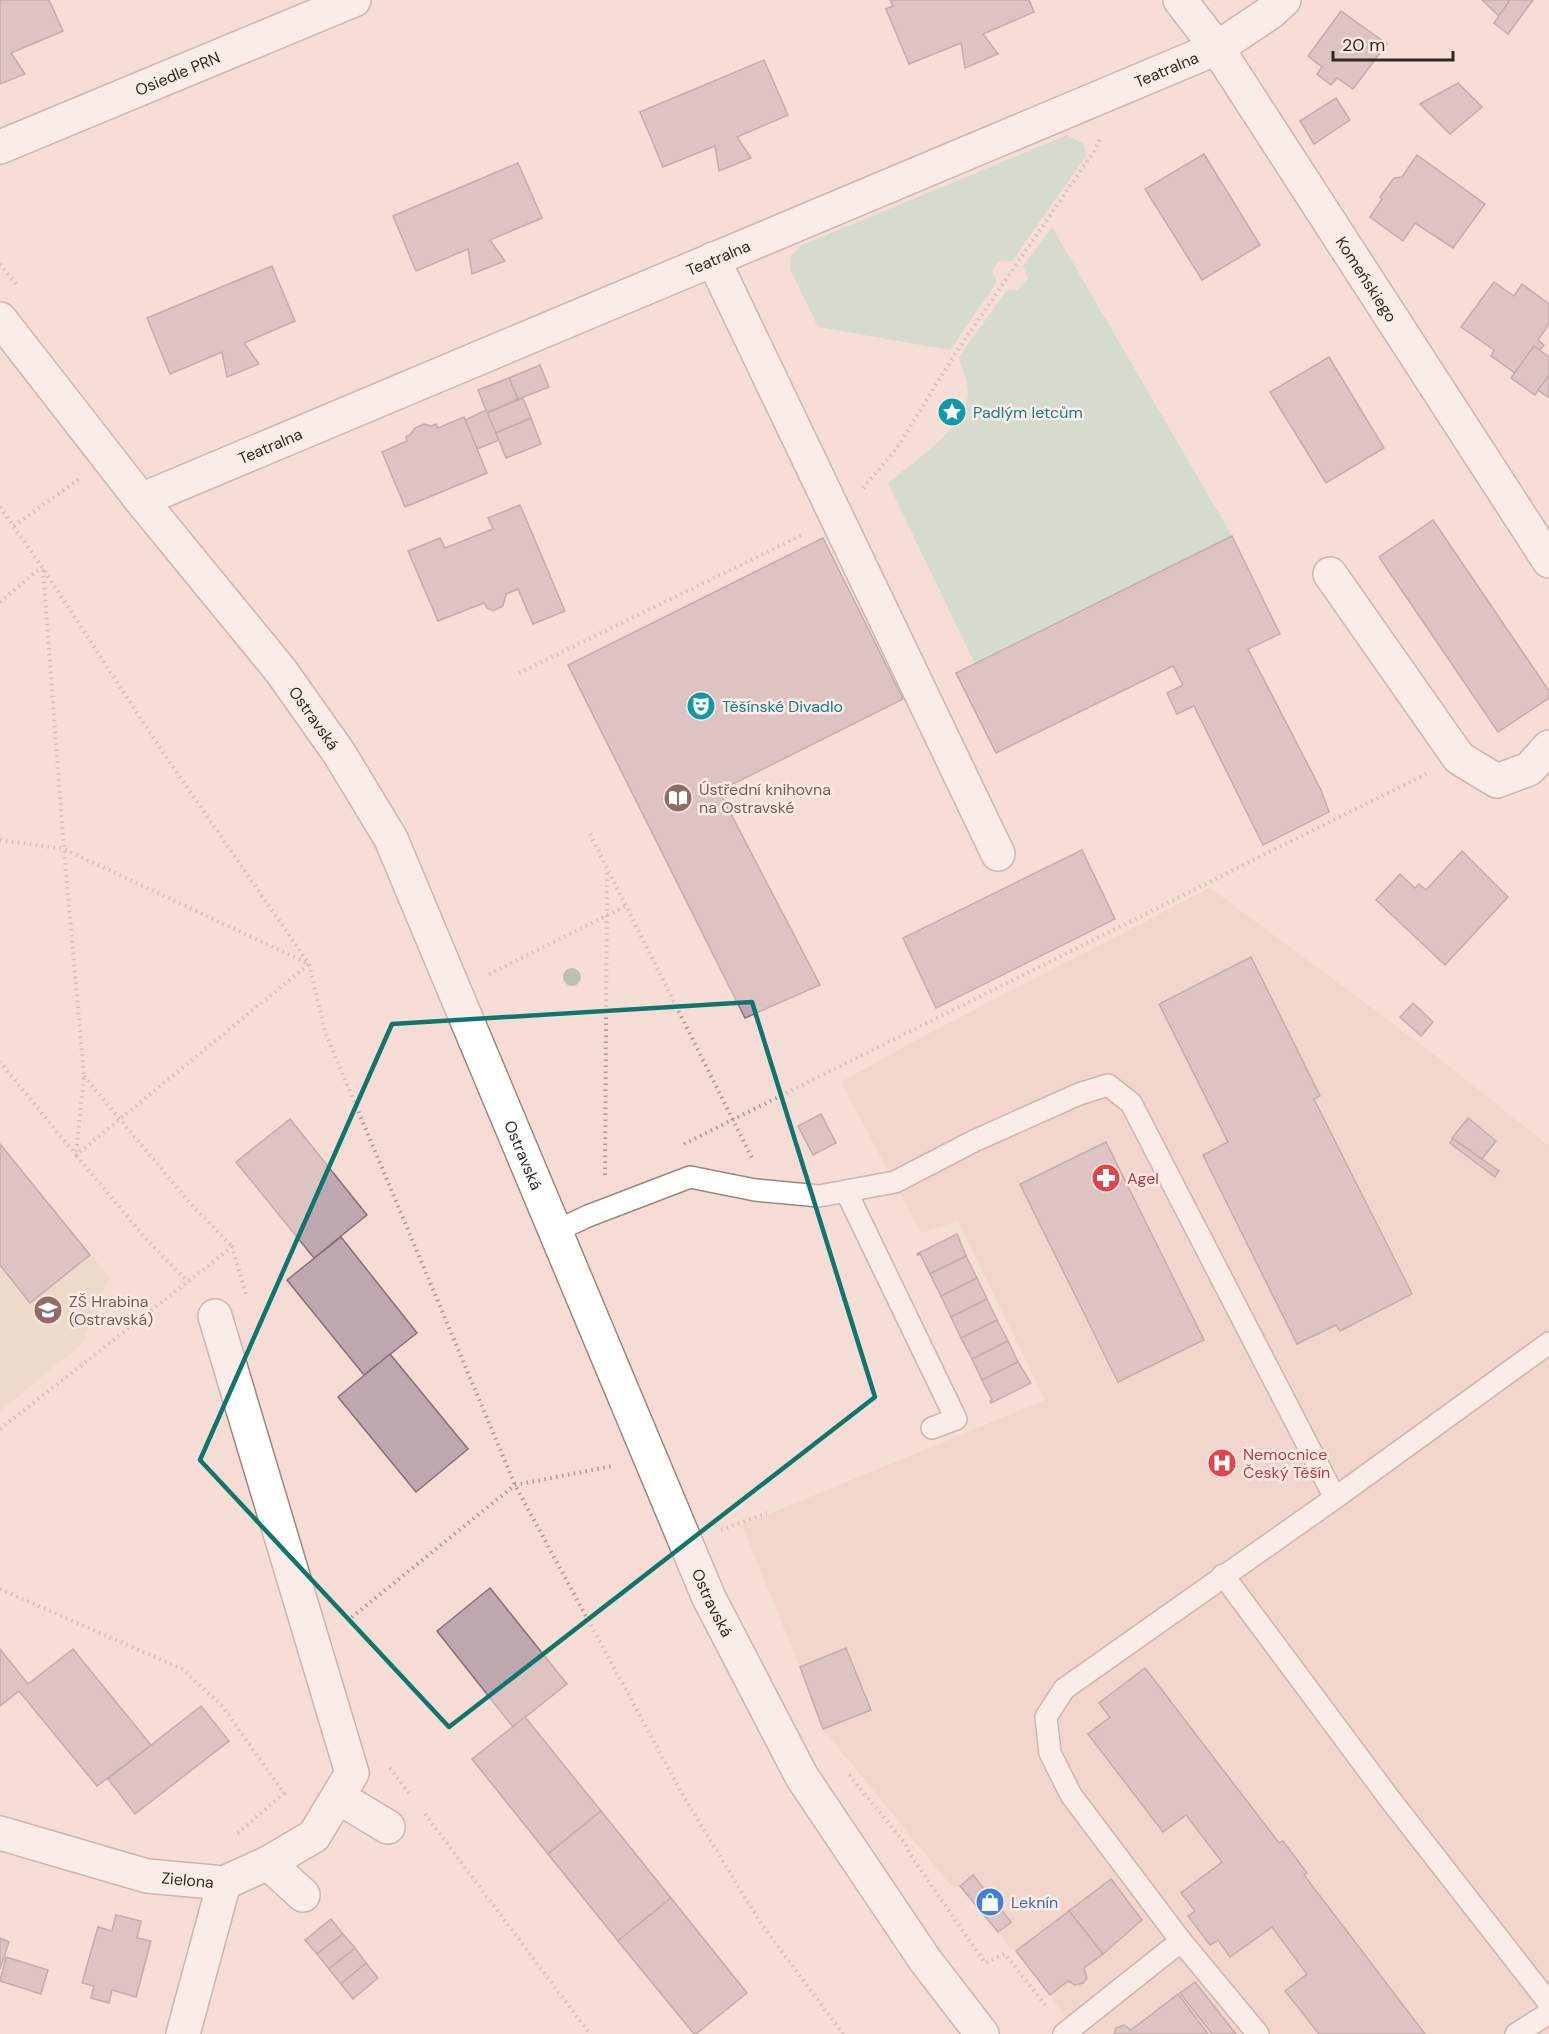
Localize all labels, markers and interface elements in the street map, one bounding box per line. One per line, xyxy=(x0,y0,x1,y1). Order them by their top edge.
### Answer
scale bar xyxy=(1333,24,1453,62)
text: 20 m xyxy=(1342,33,1385,57)
street label: Osiedle PRN xyxy=(132,46,223,100)
street label: Teatralna xyxy=(1131,47,1201,92)
street label: Komeńskiego xyxy=(1331,232,1402,326)
street label: Teatralna xyxy=(683,235,753,280)
place icon: Padlým letcům xyxy=(936,396,968,428)
place label: Padlým letcům xyxy=(973,402,1083,423)
street label: Teatralna xyxy=(235,423,305,469)
street label: Ostravská xyxy=(284,682,344,754)
theatre icon: Těšínské Divadlo xyxy=(685,690,717,722)
place label: Těšínské Divadlo xyxy=(722,696,843,717)
place label: Ústřední knihovna na Ostravské xyxy=(699,779,831,818)
library icon: Ústřední knihovna na Ostravské xyxy=(662,782,694,814)
street label: Ostravská xyxy=(500,1117,547,1193)
pharmacy icon: Agel xyxy=(1090,1162,1122,1194)
place label: Agel xyxy=(1127,1168,1159,1189)
place label: ZŠ Hrabina (Ostravská) xyxy=(69,1291,153,1330)
school or university icon: ZŠ Hrabina (Ostravská) xyxy=(32,1294,64,1326)
place label: Nemocnice Český Těšín xyxy=(1243,1444,1330,1483)
hospital icon: Nemocnice Český Těšín xyxy=(1206,1447,1238,1479)
street label: Ostravská xyxy=(687,1565,738,1641)
street label: Zielona xyxy=(161,1867,215,1893)
shop icon: Leknín xyxy=(974,1886,1006,1918)
place label: Leknín xyxy=(1011,1892,1058,1913)

